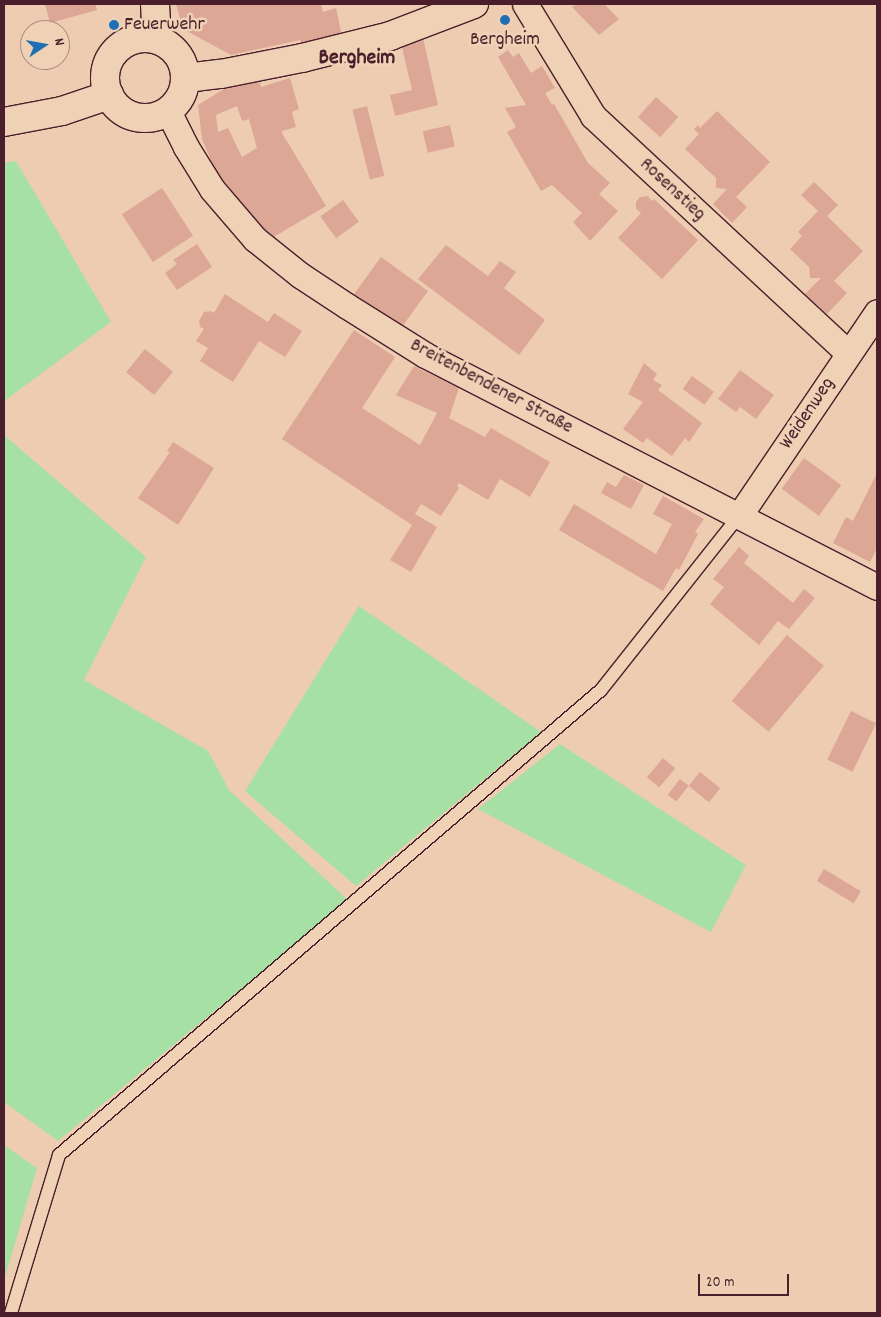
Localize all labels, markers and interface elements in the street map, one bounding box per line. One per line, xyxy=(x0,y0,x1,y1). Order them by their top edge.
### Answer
place label: Feuerwehr xyxy=(124,13,205,37)
marker: Bergheim xyxy=(499,14,511,26)
marker: Feuerwehr xyxy=(108,19,120,31)
north arrow xyxy=(20,20,70,70)
place label: Bergheim xyxy=(470,28,540,52)
text: N xyxy=(48,37,69,48)
district label: Bergheim xyxy=(319,46,395,72)
street label: Rosenstieg xyxy=(634,153,710,227)
street label: Breitenbendener Straße xyxy=(405,334,577,440)
street label: Weidenweg xyxy=(775,373,841,455)
scale bar xyxy=(701,1264,792,1296)
text: 20 m xyxy=(706,1272,734,1294)

